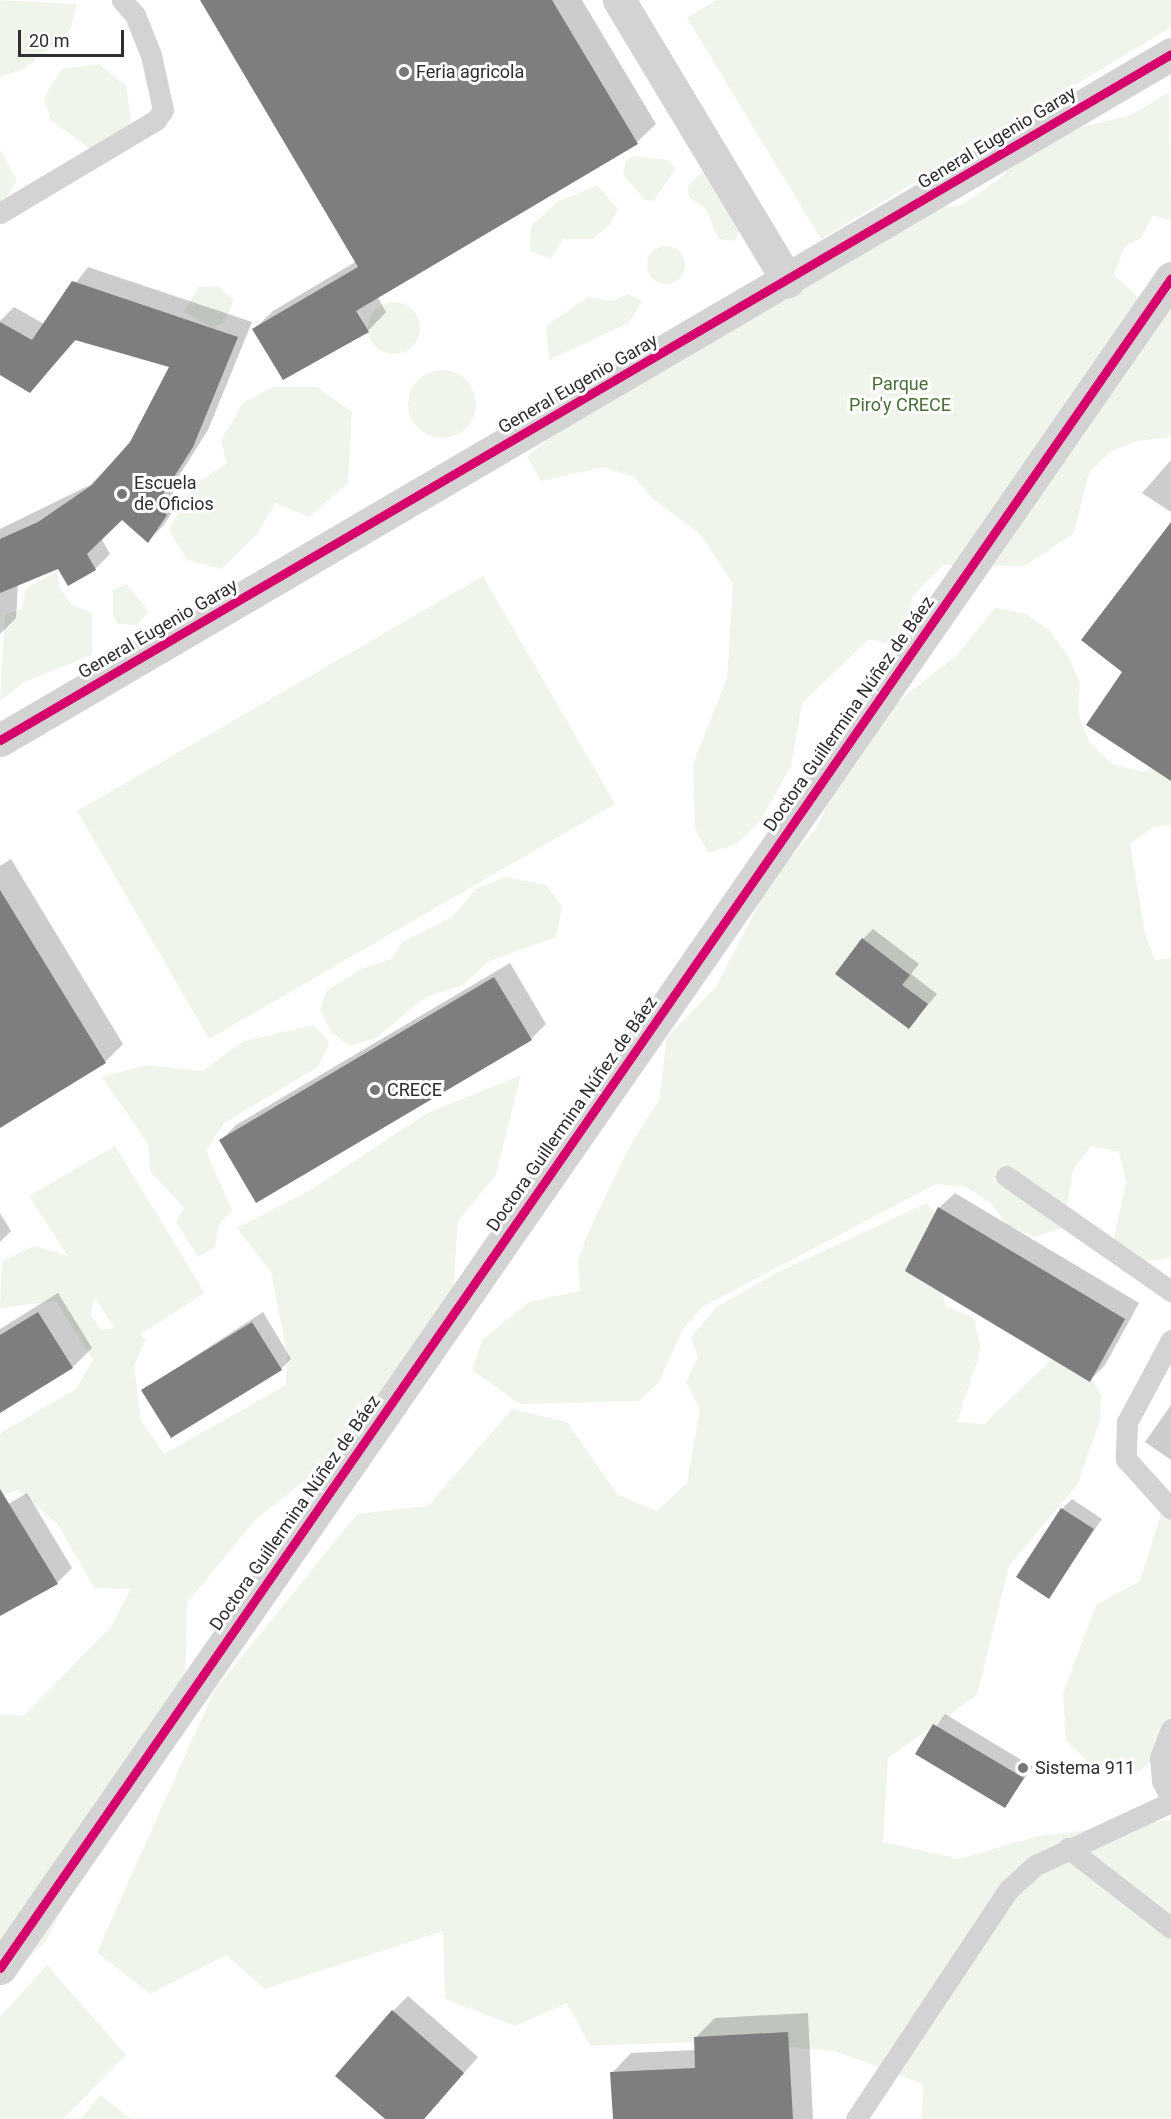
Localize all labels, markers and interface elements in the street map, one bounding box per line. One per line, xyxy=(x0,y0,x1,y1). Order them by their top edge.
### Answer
scale bar xyxy=(21,18,128,56)
text: 20 m xyxy=(29,30,69,51)
place label: Feria agricola xyxy=(416,61,524,83)
marker: Feria agricola xyxy=(397,65,411,79)
street label: General Eugenio Garay xyxy=(914,82,1080,194)
street label: General Eugenio Garay xyxy=(495,330,661,438)
park label: Parque Piro'y CRECE xyxy=(849,374,951,416)
place label: Escuela de Oficios xyxy=(134,473,214,516)
marker: Escuela de Oficios xyxy=(115,487,129,501)
street label: General Eugenio Garay xyxy=(75,575,241,683)
street label: Doctora Guillermina Núñez de Báez xyxy=(759,592,939,836)
street label: Doctora Guillermina Núñez de Báez xyxy=(482,992,662,1236)
place label: CRECE xyxy=(387,1079,442,1101)
marker: CRECE xyxy=(368,1083,382,1097)
street label: Doctora Guillermina Núñez de Báez xyxy=(205,1391,385,1635)
place label: Sistema 911 xyxy=(1035,1757,1135,1779)
marker: Sistema 911 xyxy=(1016,1761,1030,1775)

